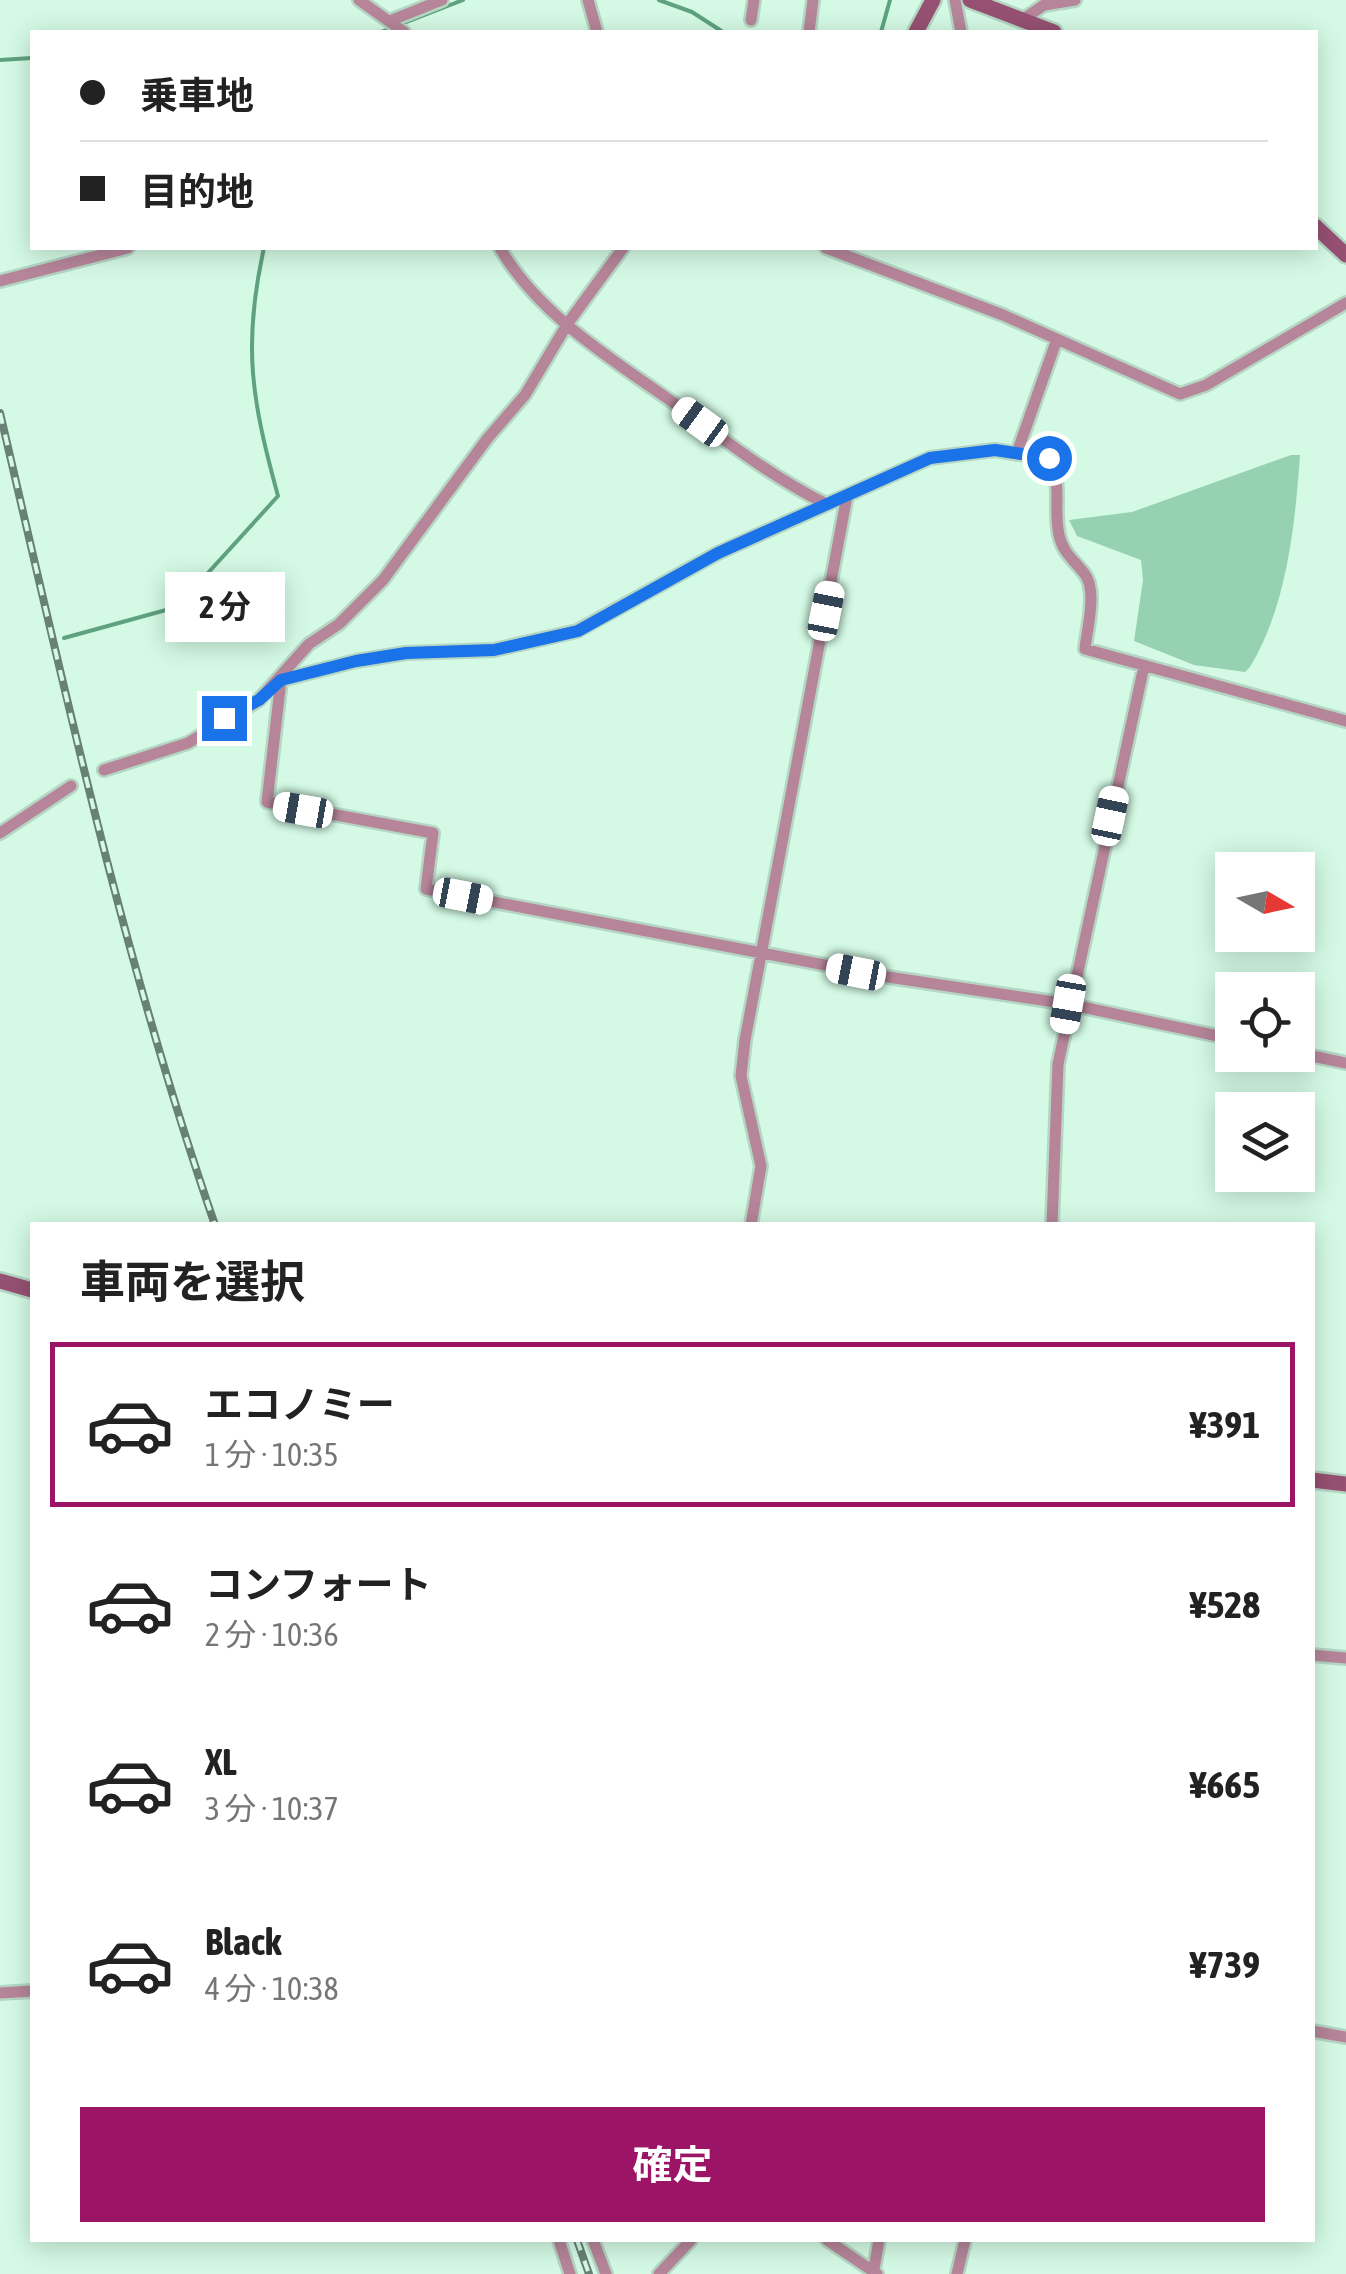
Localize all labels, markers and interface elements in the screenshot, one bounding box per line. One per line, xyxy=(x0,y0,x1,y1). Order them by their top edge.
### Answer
text: 乗車地 xyxy=(140,74,254,117)
text: 目的地 xyxy=(140,170,254,213)
car xyxy=(667,392,733,452)
route start xyxy=(1027,436,1072,481)
callout: 2 分 xyxy=(164,573,284,643)
car xyxy=(806,579,846,643)
text: 2 分 xyxy=(199,588,251,625)
route end xyxy=(202,696,247,741)
car xyxy=(1089,784,1131,848)
car xyxy=(271,790,335,830)
north arrow xyxy=(1215,852,1315,952)
map controls xyxy=(1215,852,1315,1192)
car xyxy=(431,876,495,916)
car xyxy=(824,952,888,992)
car xyxy=(1048,972,1088,1036)
button: locate xyxy=(1215,972,1315,1072)
button: layers xyxy=(1215,1092,1315,1192)
text: 車両を選択 xyxy=(80,1256,305,1308)
icon: car xyxy=(85,1380,175,1470)
text: エコノミー xyxy=(205,1383,395,1426)
text: ¥391 xyxy=(1190,1403,1260,1446)
text: 1 分 · 10:35 xyxy=(205,1436,339,1473)
icon: car xyxy=(85,1560,175,1650)
text: コンフォート xyxy=(205,1563,432,1606)
text: ¥528 xyxy=(1190,1583,1260,1626)
text: 2 分 · 10:36 xyxy=(205,1616,339,1653)
icon: car xyxy=(85,1740,175,1830)
text: XL xyxy=(205,1740,237,1783)
text: ¥665 xyxy=(1190,1763,1260,1806)
text: 3 分 · 10:37 xyxy=(205,1790,339,1827)
icon: car xyxy=(85,1920,175,2010)
text: Black xyxy=(205,1920,282,1963)
text: ¥739 xyxy=(1190,1943,1260,1986)
text: 4 分 · 10:38 xyxy=(205,1970,339,2007)
button: 確定 xyxy=(80,2107,1265,2222)

